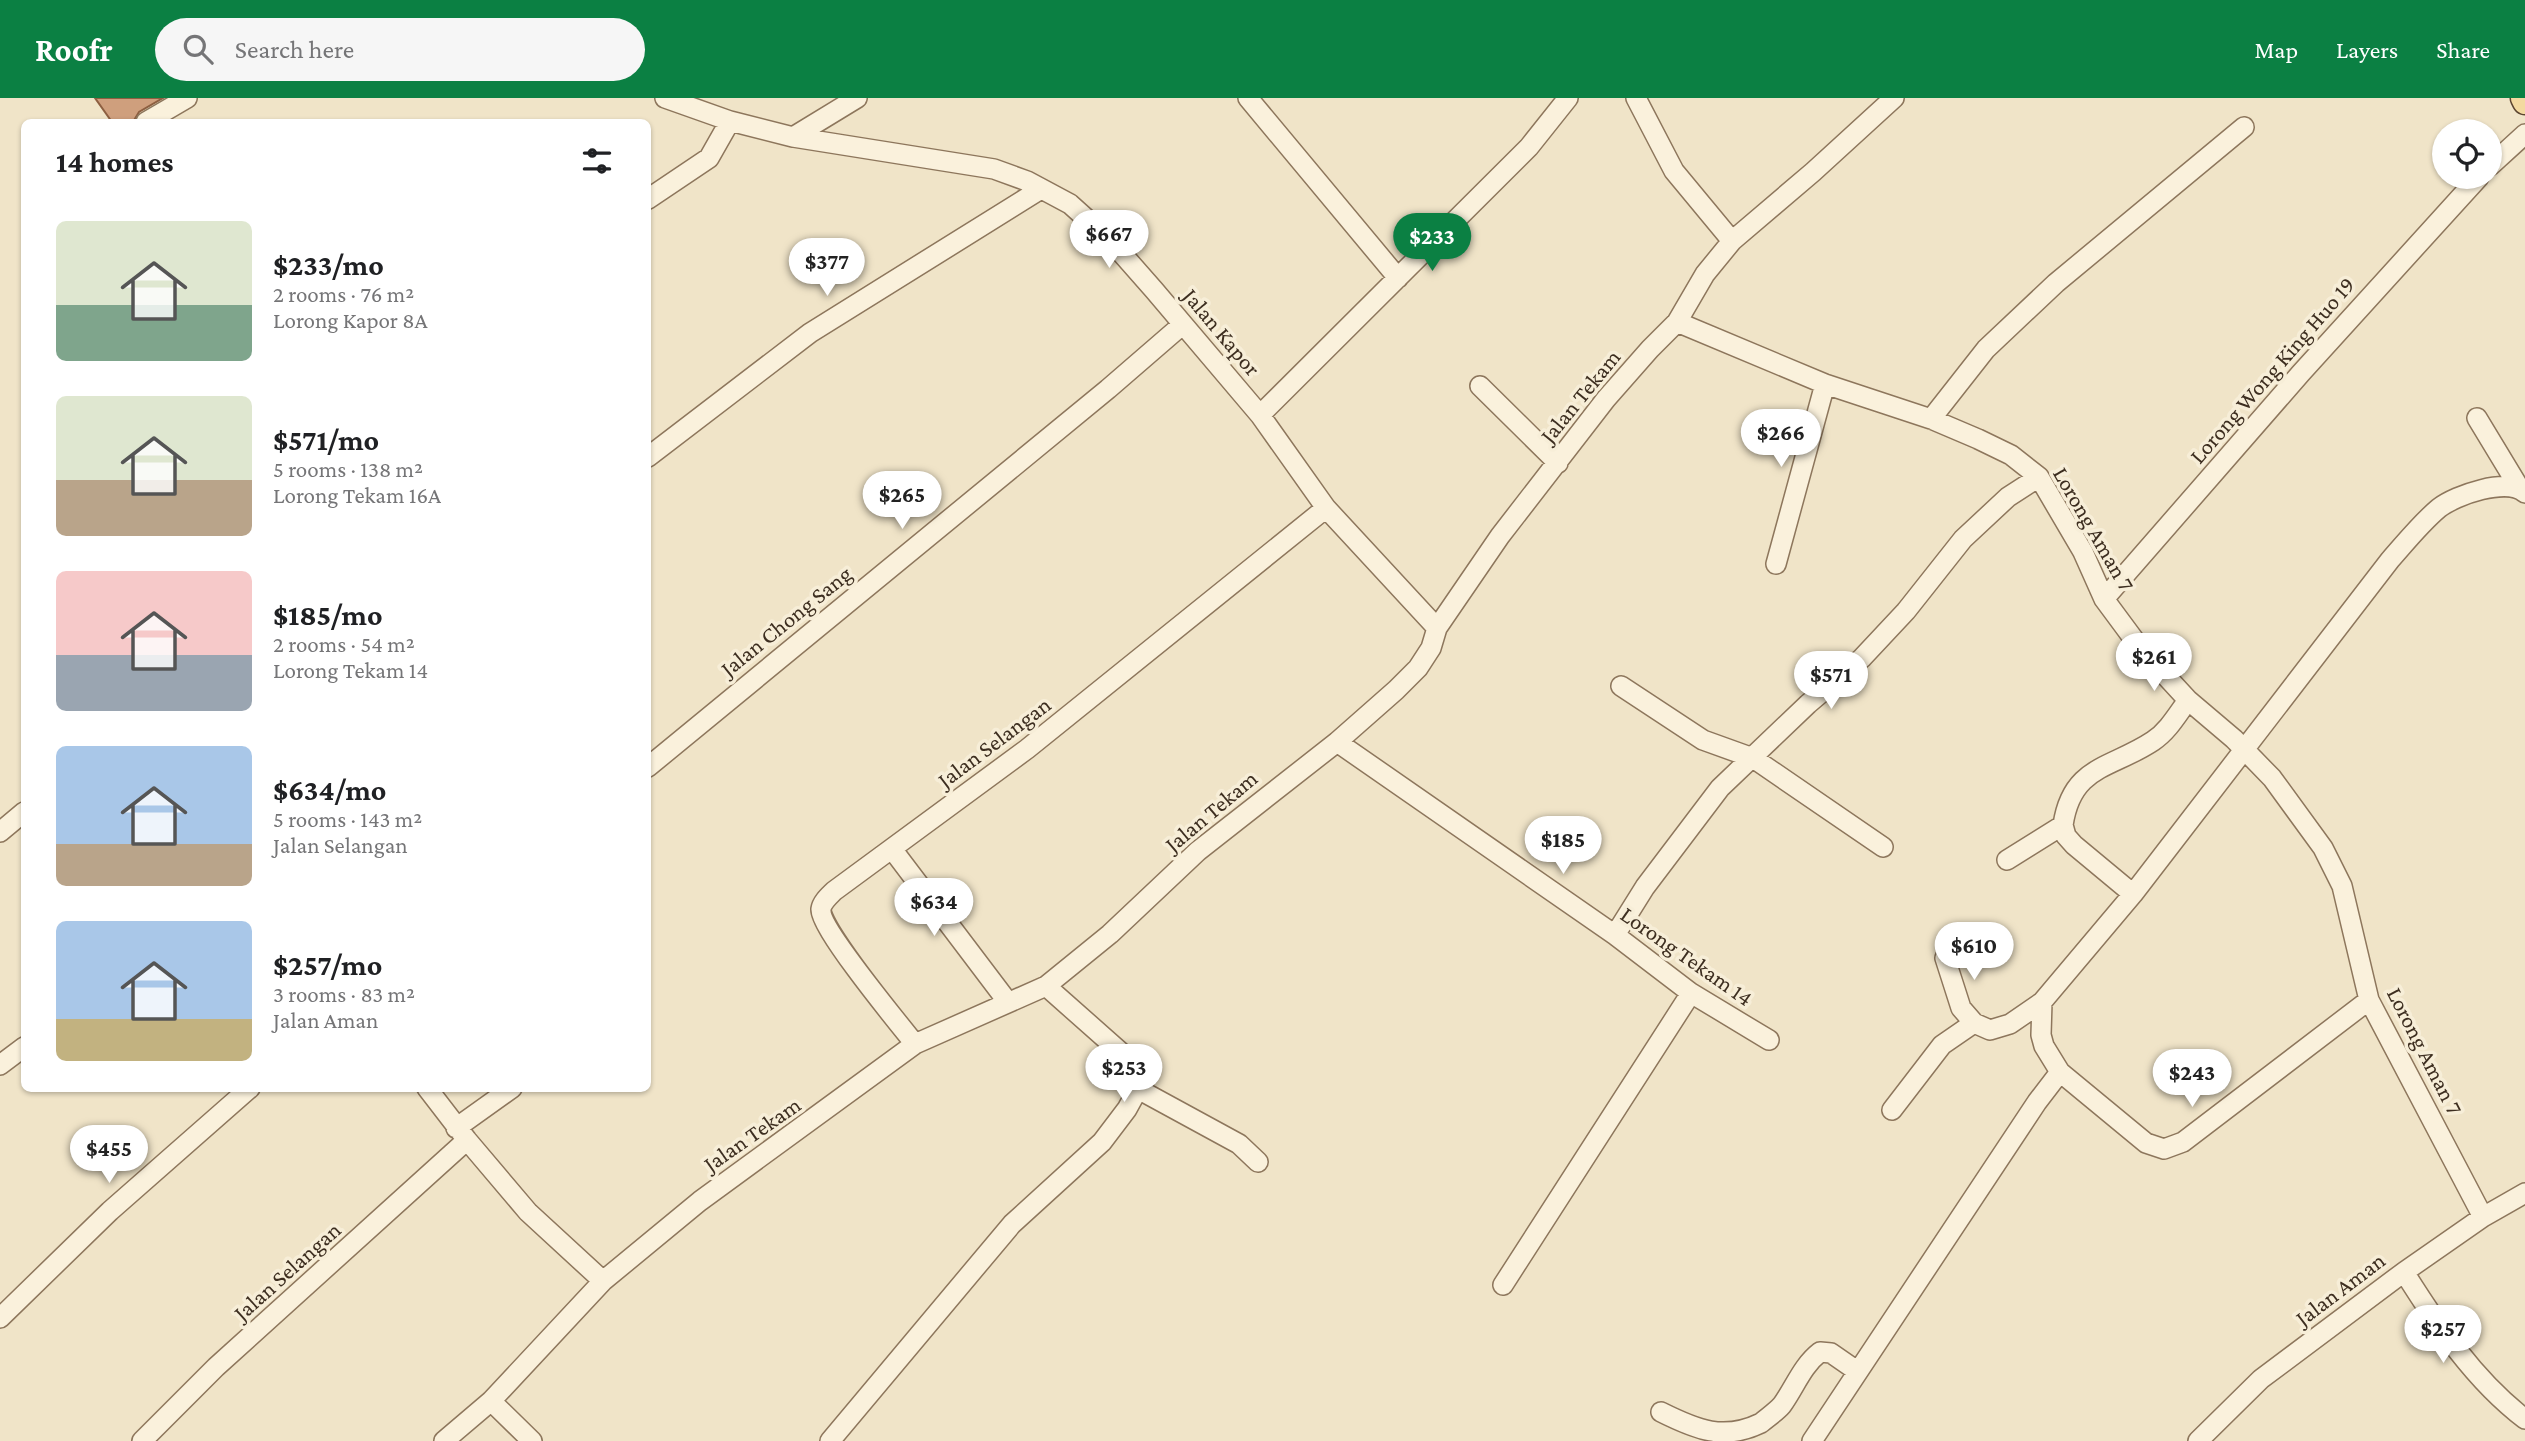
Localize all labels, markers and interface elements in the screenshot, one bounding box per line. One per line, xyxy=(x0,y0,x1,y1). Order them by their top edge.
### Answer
search box xyxy=(155,18,645,81)
icon: search xyxy=(179,30,217,68)
text: Roofr xyxy=(35,31,113,68)
text: Search here xyxy=(235,35,354,64)
text: Map xyxy=(2254,36,2298,63)
text: Layers xyxy=(2336,36,2398,63)
text: Share xyxy=(2436,36,2490,63)
map controls xyxy=(2432,119,2502,189)
button: locate xyxy=(2432,119,2502,189)
icon: filters xyxy=(578,142,616,180)
text: 14 homes xyxy=(56,145,174,178)
pin: $667 xyxy=(1068,211,1150,270)
pin: $233 xyxy=(1391,214,1473,273)
text: $667 xyxy=(1086,220,1132,246)
text: $233 xyxy=(1409,223,1455,249)
pin: $377 xyxy=(786,238,868,298)
text: $233/mo xyxy=(273,248,384,281)
text: $377 xyxy=(805,248,849,274)
icon: home xyxy=(112,249,196,333)
street label: Lorong Wong King Huo 19 xyxy=(2184,271,2360,469)
text: 2 rooms · 76 m² xyxy=(273,281,414,307)
street label: Jalan Kapor xyxy=(1177,281,1266,381)
text: Lorong Kapor 8A xyxy=(273,307,428,333)
street label: Jalan Tekam xyxy=(1533,344,1626,449)
pin: $266 xyxy=(1740,410,1822,469)
text: $266 xyxy=(1757,419,1805,445)
text: $571/mo xyxy=(273,423,379,456)
icon: home xyxy=(112,424,196,508)
text: 5 rooms · 138 m² xyxy=(273,456,423,482)
street label: Lorong Aman 7 xyxy=(2048,462,2140,596)
pin: $265 xyxy=(861,472,943,531)
text: $265 xyxy=(879,481,925,507)
text: Lorong Tekam 16A xyxy=(273,482,441,508)
street label: Jalan Chong Sang xyxy=(714,560,857,683)
text: $185/mo xyxy=(273,598,383,631)
icon: home xyxy=(112,599,196,683)
text: 2 rooms · 54 m² xyxy=(273,631,415,657)
pin: $261 xyxy=(2113,634,2195,693)
text: $261 xyxy=(2132,643,2176,669)
pin: $571 xyxy=(1790,652,1872,711)
text: Lorong Tekam 14 xyxy=(273,657,428,683)
text: $571 xyxy=(1810,661,1852,687)
street label: Jalan Selangan xyxy=(931,691,1056,794)
street label: Jalan Tekam xyxy=(1158,765,1262,858)
text: $634/mo xyxy=(273,773,386,806)
icon: home xyxy=(112,774,196,858)
text: 5 rooms · 143 m² xyxy=(273,806,422,832)
pin: $185 xyxy=(1522,816,1604,876)
text: $185 xyxy=(1541,826,1585,852)
text: Jalan Selangan xyxy=(273,832,408,858)
pin: $634 xyxy=(893,878,975,938)
text: $634 xyxy=(910,888,958,914)
street label: Lorong Tekam 14 xyxy=(1616,901,1758,1011)
pin: $610 xyxy=(1933,922,2015,982)
text: $610 xyxy=(1951,932,1997,958)
text: $257/mo xyxy=(273,948,382,981)
icon: home xyxy=(112,949,196,1033)
text: 3 rooms · 83 m² xyxy=(273,981,415,1007)
street label: Lorong Aman 7 xyxy=(2382,983,2468,1119)
text: Jalan Aman xyxy=(273,1007,378,1033)
pin: $253 xyxy=(1083,1044,1165,1104)
pin: $243 xyxy=(2151,1049,2233,1109)
text: $253 xyxy=(1101,1054,1147,1080)
text: $243 xyxy=(2169,1059,2215,1085)
street label: Jalan Tekam xyxy=(697,1091,806,1178)
pin: $455 xyxy=(68,1126,150,1185)
text: $455 xyxy=(86,1135,132,1161)
street label: Jalan Selangan xyxy=(227,1216,346,1327)
street label: Jalan Aman xyxy=(2289,1247,2390,1332)
pin: $257 xyxy=(2402,1306,2484,1365)
text: $257 xyxy=(2420,1315,2466,1341)

